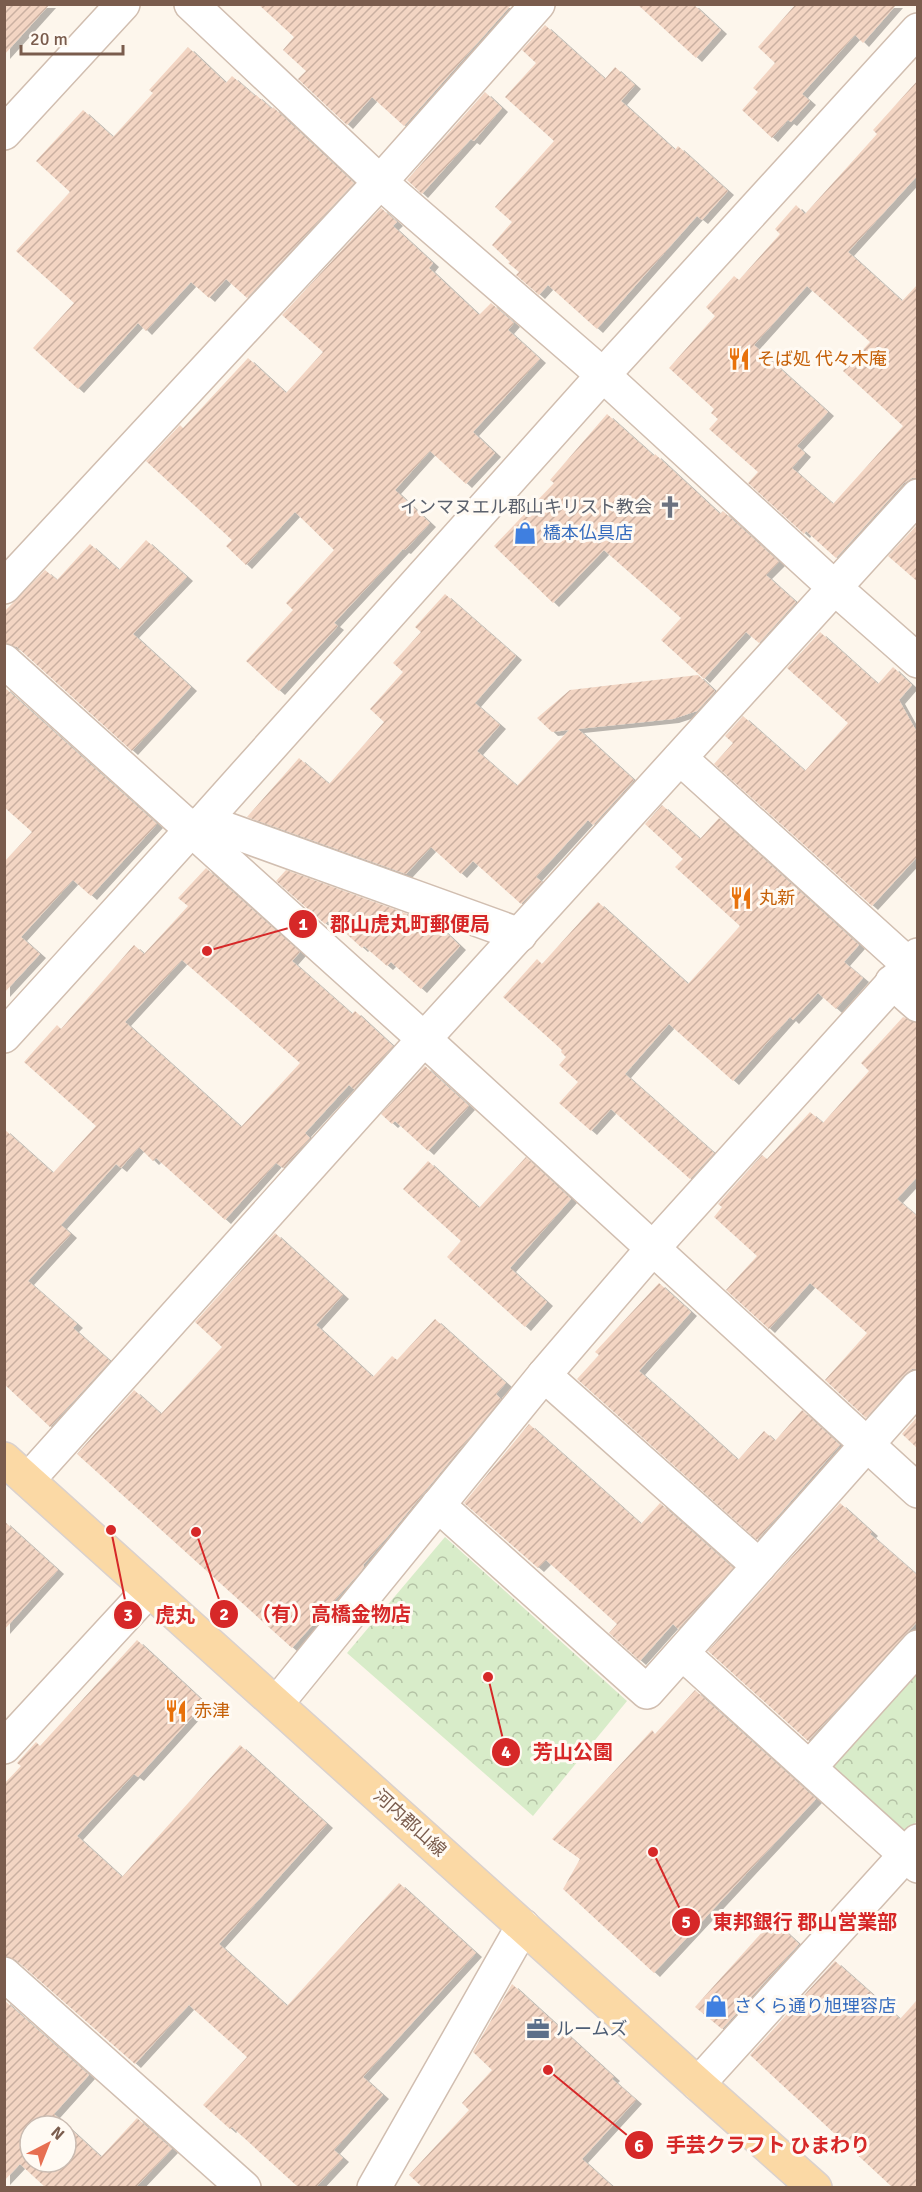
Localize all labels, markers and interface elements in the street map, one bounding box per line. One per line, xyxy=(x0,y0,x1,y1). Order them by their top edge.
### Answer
scale bar xyxy=(21,18,123,56)
text: 20 m xyxy=(30,28,68,50)
restaurant icon: そば処 代々木庵 xyxy=(726,346,752,372)
place label: そば処 代々木庵 xyxy=(757,348,887,370)
church icon: インマヌエル郡山キリスト教会 xyxy=(657,494,683,520)
place label: インマヌエル郡山キリスト教会 xyxy=(400,496,652,518)
shop icon: 橋本仏具店 xyxy=(512,520,538,546)
place label: 橋本仏具店 xyxy=(543,522,633,544)
restaurant icon: 丸新 xyxy=(728,885,754,911)
place label: 丸新 xyxy=(759,887,795,909)
callout: 郡山虎丸町郵便局 xyxy=(288,905,502,943)
text: 郡山虎丸町郵便局 xyxy=(330,912,490,937)
text: 1 xyxy=(298,913,308,935)
callout: （有）高橋金物店 xyxy=(209,1595,423,1633)
callout: 虎丸 xyxy=(113,1596,207,1634)
text: （有）高橋金物店 xyxy=(251,1602,411,1627)
text: 虎丸 xyxy=(155,1603,195,1628)
text: 2 xyxy=(219,1603,229,1625)
text: 3 xyxy=(123,1604,133,1626)
restaurant icon: 赤津 xyxy=(163,1698,189,1724)
place label: 赤津 xyxy=(194,1700,230,1722)
callout: 芳山公園 xyxy=(491,1733,625,1771)
text: 芳山公園 xyxy=(533,1740,613,1765)
text: 4 xyxy=(501,1741,511,1763)
street label: 河内郡山線 xyxy=(369,1785,451,1861)
callout: 東邦銀行 郡山営業部 xyxy=(671,1903,909,1941)
text: 東邦銀行 郡山営業部 xyxy=(713,1910,897,1935)
text: 5 xyxy=(681,1911,691,1933)
shop icon: さくら通り旭理容店 xyxy=(703,1993,729,2019)
place label: さくら通り旭理容店 xyxy=(734,1995,896,2017)
office icon: ルームズ xyxy=(525,2016,551,2042)
place label: ルームズ xyxy=(556,2018,627,2040)
north arrow xyxy=(18,2114,78,2174)
text: N xyxy=(47,2122,68,2145)
callout: 手芸クラフト ひまわり xyxy=(624,2126,882,2164)
text: 手芸クラフト ひまわり xyxy=(666,2133,870,2158)
text: 6 xyxy=(634,2135,644,2157)

